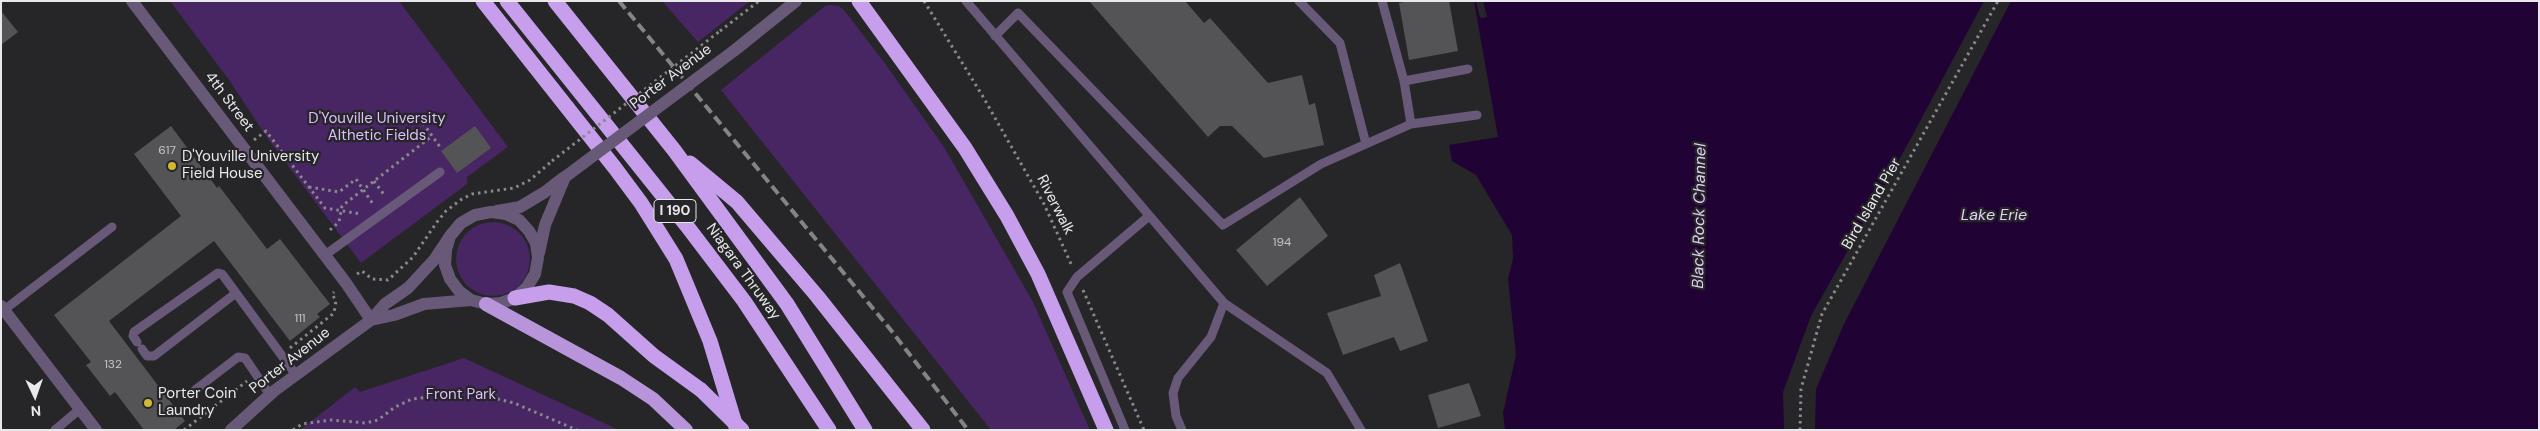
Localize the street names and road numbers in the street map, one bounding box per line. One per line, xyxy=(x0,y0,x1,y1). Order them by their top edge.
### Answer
street label: Porter Avenue xyxy=(627,41,715,113)
street label: 4th Street xyxy=(201,69,257,135)
street label: Bird Island Pier xyxy=(1839,155,1905,253)
street label: Riverwalk xyxy=(1032,172,1078,238)
road number: I 190 xyxy=(654,200,696,222)
street label: Niagara Thruway xyxy=(702,220,784,324)
street label: Porter Avenue xyxy=(246,324,334,398)

